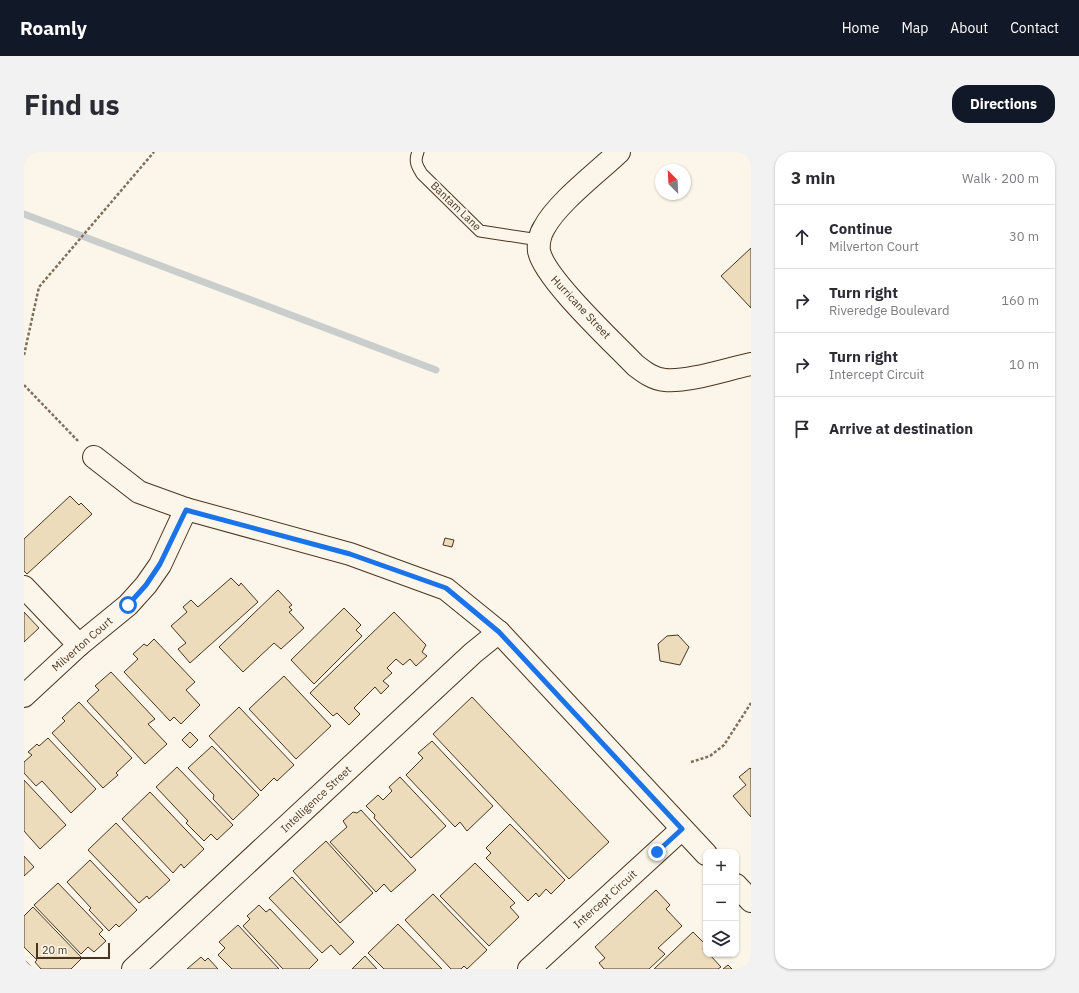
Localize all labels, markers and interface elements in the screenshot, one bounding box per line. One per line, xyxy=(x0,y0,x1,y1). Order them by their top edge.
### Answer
text: Roamly xyxy=(20,16,87,40)
text: Home xyxy=(842,19,879,37)
text: Map xyxy=(901,19,928,37)
text: About xyxy=(950,19,988,37)
text: Contact xyxy=(1010,19,1059,37)
button: Directions xyxy=(952,85,1055,123)
text: Find us xyxy=(24,86,120,123)
north arrow xyxy=(655,164,691,200)
text: 3 min xyxy=(791,167,835,189)
text: Walk · 200 m xyxy=(962,170,1039,187)
street label: Bantam Lane xyxy=(428,178,484,234)
text: Continue xyxy=(829,219,893,238)
icon: ahead xyxy=(791,226,813,248)
text: 30 m xyxy=(1009,228,1039,245)
text: Milverton Court xyxy=(829,238,919,255)
street label: Hurricane Street xyxy=(548,272,614,342)
text: Turn right xyxy=(829,283,898,302)
icon: right xyxy=(791,290,813,312)
text: 160 m xyxy=(1001,292,1039,309)
text: Riveredge Boulevard xyxy=(829,302,950,319)
text: Turn right xyxy=(829,347,898,366)
icon: right xyxy=(791,354,813,376)
text: 10 m xyxy=(1009,356,1039,373)
text: Intercept Circuit xyxy=(829,366,924,383)
icon: arrive xyxy=(791,418,813,440)
text: Arrive at destination xyxy=(829,419,973,438)
route start xyxy=(119,596,137,614)
street label: Milverton Court xyxy=(49,614,115,674)
street label: Intelligence Street xyxy=(278,763,354,835)
route end xyxy=(648,843,666,861)
map controls xyxy=(703,849,739,957)
button: + xyxy=(703,849,739,885)
street label: Intercept Circuit xyxy=(570,867,640,931)
button: − xyxy=(703,885,739,921)
button: layers xyxy=(703,921,739,957)
scale bar xyxy=(36,941,110,960)
text: 20 m xyxy=(42,943,67,957)

